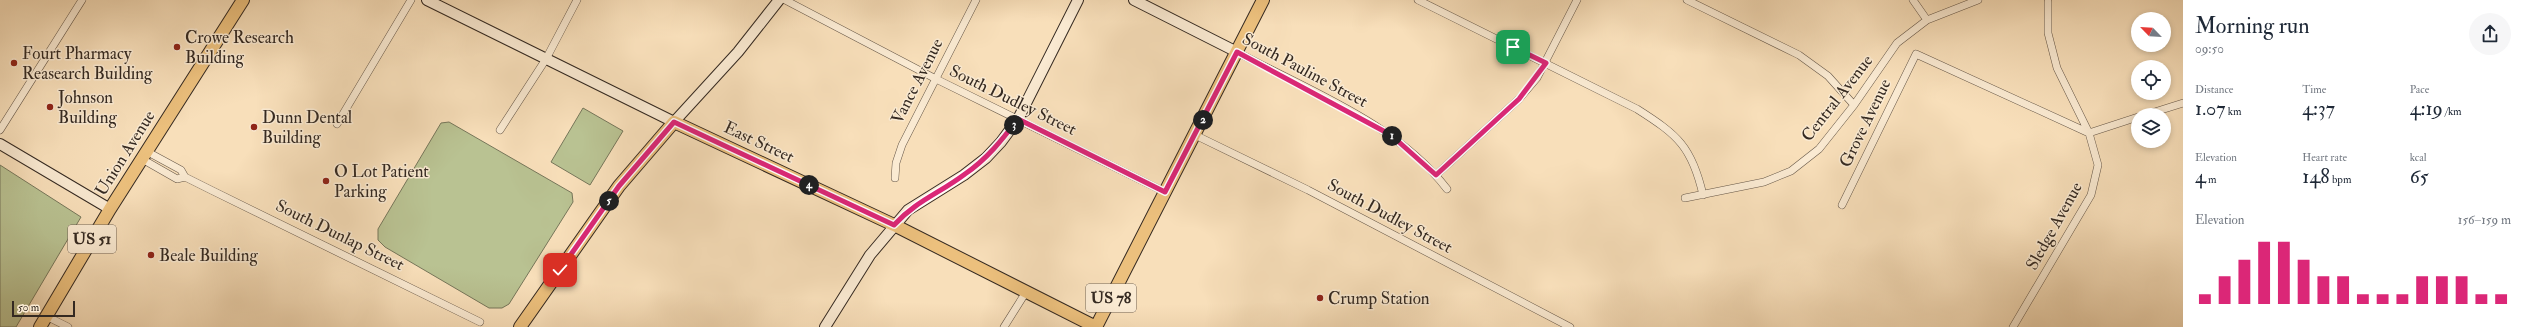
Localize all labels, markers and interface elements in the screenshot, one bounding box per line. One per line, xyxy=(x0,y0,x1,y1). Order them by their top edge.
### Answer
north arrow xyxy=(2131,12,2171,52)
map controls xyxy=(2131,12,2171,148)
text: Morning run xyxy=(2195,12,2310,40)
button: share xyxy=(2469,13,2511,55)
place label: Crowe Research Building xyxy=(185,27,294,68)
street label: South Pauline Street xyxy=(1239,28,1372,112)
pin xyxy=(1496,30,1530,64)
street label: Vance Avenue xyxy=(887,35,947,127)
icon: arrive xyxy=(1502,36,1524,58)
text: 09:50 xyxy=(2195,41,2224,57)
marker: Crowe Research Building xyxy=(172,42,182,52)
place label: Fourt Pharmacy Reasearch Building xyxy=(22,43,153,84)
street label: Central Avenue xyxy=(1797,50,1877,146)
marker: Fourt Pharmacy Reasearch Building xyxy=(9,58,19,68)
street label: South Dudley Street xyxy=(946,60,1080,141)
button: locate xyxy=(2131,60,2171,100)
street label: Grove Avenue xyxy=(1835,75,1895,171)
text: Distance xyxy=(2195,83,2233,96)
text: Time xyxy=(2302,83,2326,96)
text: Pace xyxy=(2410,83,2429,96)
place label: Johnson Building xyxy=(57,87,117,128)
text: 1.07 xyxy=(2195,96,2225,121)
text: 4:37 xyxy=(2302,96,2335,121)
text: 4:19 xyxy=(2410,96,2443,121)
marker: Johnson Building xyxy=(45,102,55,112)
text: km xyxy=(2225,105,2242,118)
text: /km xyxy=(2443,105,2462,118)
street label: Union Avenue xyxy=(90,106,160,200)
place label: Dunn Dental Building xyxy=(262,107,353,148)
button: layers xyxy=(2131,108,2171,148)
pin: 2 xyxy=(1193,110,1213,130)
text: 2 xyxy=(1200,113,1206,126)
pin: 3 xyxy=(1004,115,1024,135)
street label: East Street xyxy=(721,117,798,168)
text: 3 xyxy=(1012,118,1016,131)
marker: Dunn Dental Building xyxy=(249,122,259,132)
pin: 1 xyxy=(1382,126,1402,146)
text: 1 xyxy=(1390,129,1394,142)
text: Elevation xyxy=(2195,151,2237,164)
text: Heart rate xyxy=(2302,151,2347,164)
text: kcal xyxy=(2410,151,2427,164)
place label: O Lot Patient Parking xyxy=(334,161,429,202)
text: 4 xyxy=(2195,164,2206,189)
text: 148 xyxy=(2302,164,2330,189)
text: 65 xyxy=(2410,164,2429,189)
text: m xyxy=(2206,173,2217,186)
text: bpm xyxy=(2330,173,2351,186)
street label: South Dudley Street xyxy=(1323,174,1457,259)
pin: 4 xyxy=(799,175,819,195)
marker: O Lot Patient Parking xyxy=(321,176,331,186)
text: 4 xyxy=(806,178,812,191)
street label: Sledge Avenue xyxy=(2021,178,2087,274)
pin: 5 xyxy=(599,191,619,211)
text: 5 xyxy=(607,194,611,207)
street label: South Dunlap Street xyxy=(272,195,408,276)
text: Elevation xyxy=(2195,212,2245,228)
text: 156–159 m xyxy=(2458,212,2511,228)
road number: US 51 xyxy=(68,225,116,253)
place label: Beale Building xyxy=(159,245,259,266)
marker: Beale Building xyxy=(146,250,156,260)
pin xyxy=(543,253,577,287)
icon: check xyxy=(549,259,571,281)
road number: US 78 xyxy=(1086,284,1136,312)
place label: Crump Station xyxy=(1328,288,1430,310)
marker: Crump Station xyxy=(1315,293,1325,303)
scale bar xyxy=(12,299,75,318)
text: 50 m xyxy=(18,301,39,314)

